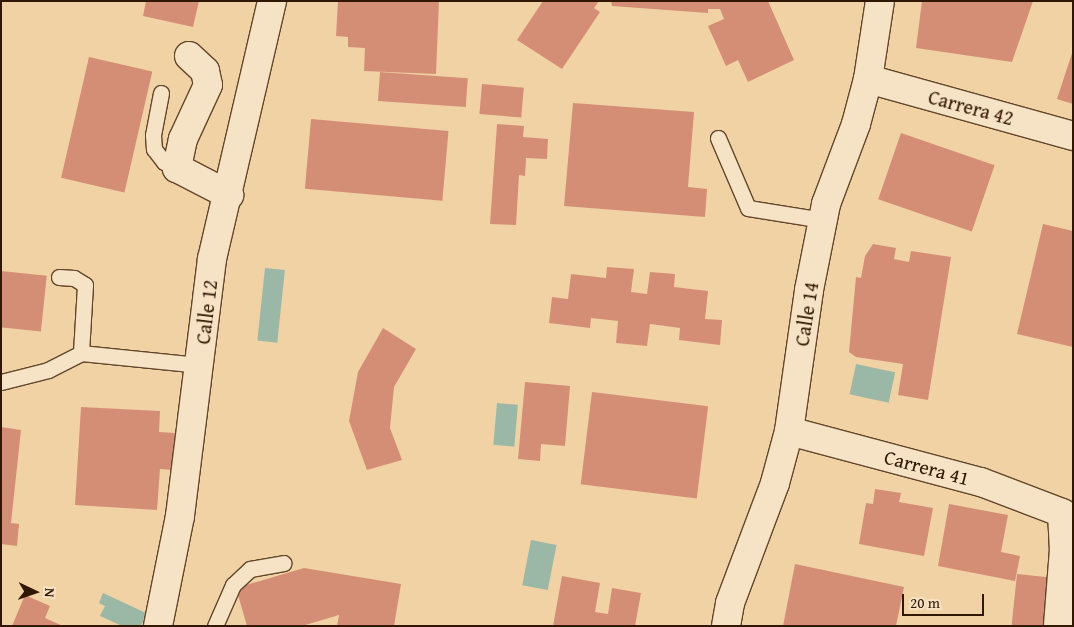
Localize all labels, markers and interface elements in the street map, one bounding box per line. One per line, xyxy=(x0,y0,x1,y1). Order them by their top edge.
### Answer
street label: Carrera 42 xyxy=(926,84,1016,130)
street label: Calle 12 xyxy=(190,278,222,346)
street label: Calle 14 xyxy=(789,280,823,348)
street label: Carrera 41 xyxy=(882,444,972,490)
north arrow xyxy=(10,567,60,617)
scale bar xyxy=(904,584,986,616)
text: N xyxy=(40,588,60,598)
text: 20 m xyxy=(910,592,940,613)

